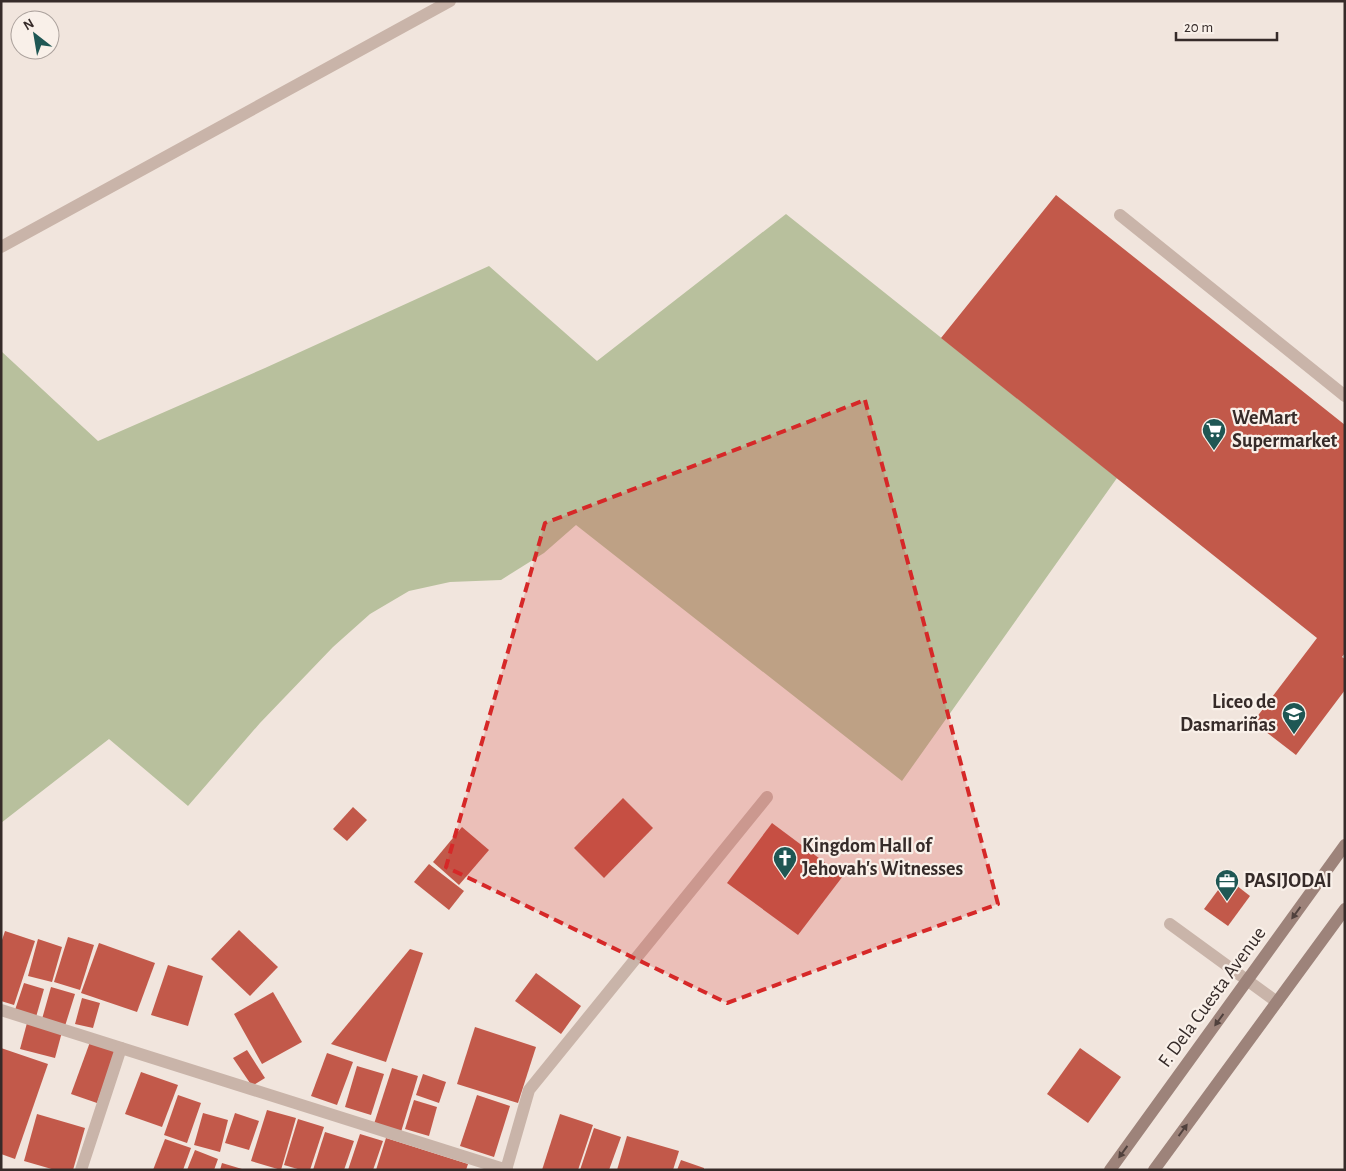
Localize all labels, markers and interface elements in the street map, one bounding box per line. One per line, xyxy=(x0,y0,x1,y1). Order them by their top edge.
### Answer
north arrow xyxy=(10,10,60,60)
scale bar xyxy=(1176,10,1277,42)
text: N xyxy=(21,16,37,33)
text: 20 m xyxy=(1184,20,1213,35)
place label: WeMart Supermarket xyxy=(1232,408,1338,451)
supermarket icon: WeMart Supermarket xyxy=(1201,417,1227,451)
place label: Liceo de Dasmariñas xyxy=(1180,692,1276,735)
school or university icon: Liceo de Dasmariñas xyxy=(1281,701,1307,735)
place label: Kingdom Hall of Jehovah's Witnesses xyxy=(802,836,963,879)
church icon: Kingdom Hall of Jehovah's Witnesses xyxy=(772,845,798,879)
office icon: PASIJODAI xyxy=(1214,868,1240,902)
place label: PASIJODAI xyxy=(1244,871,1332,891)
one-way arrow xyxy=(1291,906,1301,920)
street label: F. Dela Cuesta Avenue xyxy=(1154,923,1270,1071)
one-way arrow xyxy=(1213,1013,1224,1026)
one-way arrow xyxy=(1178,1123,1188,1137)
one-way arrow xyxy=(1118,1145,1128,1158)

